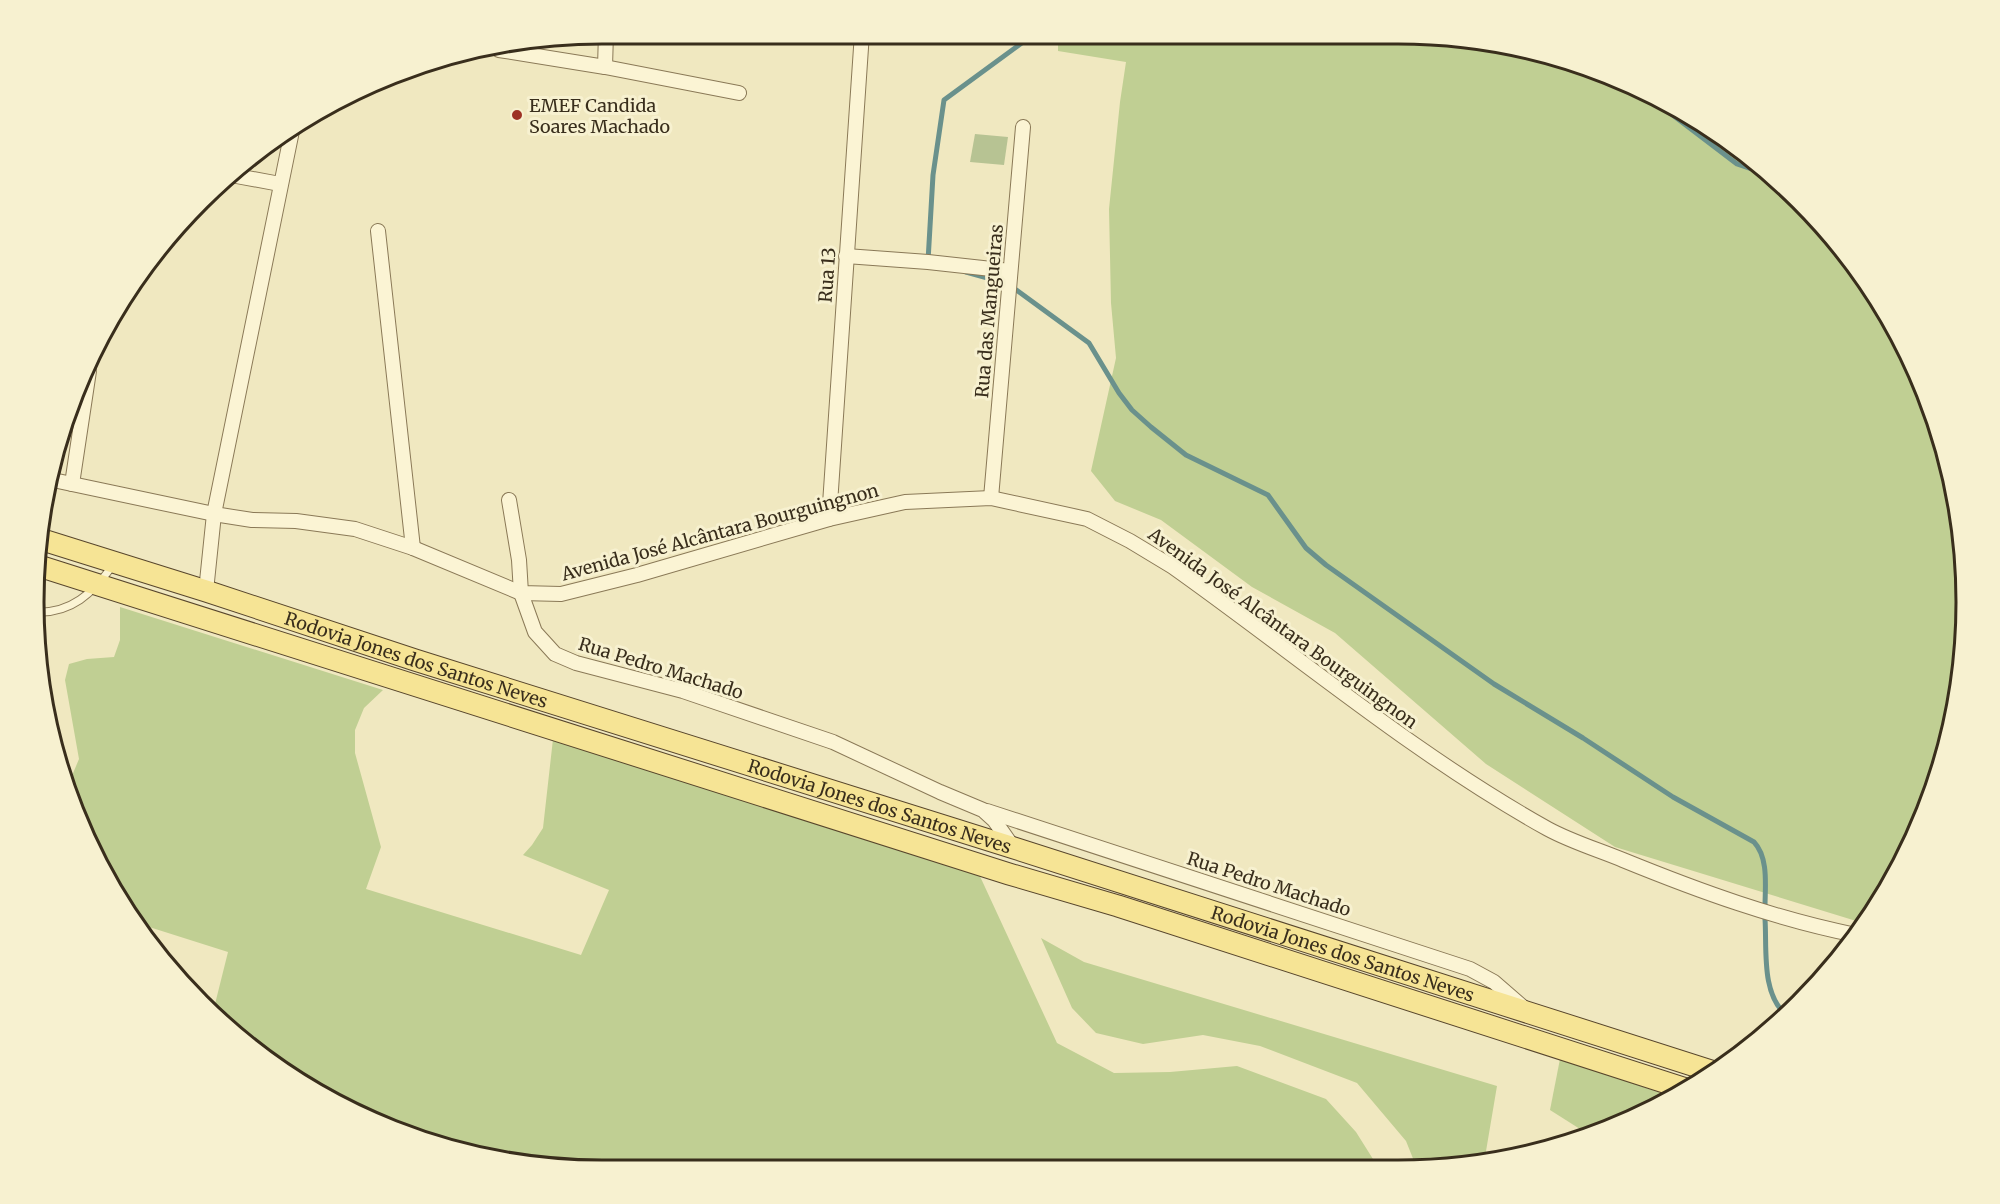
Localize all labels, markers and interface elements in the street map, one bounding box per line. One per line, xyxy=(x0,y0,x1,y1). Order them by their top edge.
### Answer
place label: EMEF Candida Soares Machado xyxy=(529,94,670,138)
marker: EMEF Candida Soares Machado xyxy=(510,108,524,122)
street label: Rua das Mangueiras xyxy=(970,223,1008,399)
street label: Rua 13 xyxy=(814,247,840,303)
street label: Avenida José Alcântara Bourguingnon xyxy=(558,479,881,586)
street label: Avenida José Alcântara Bourguingnon xyxy=(1143,522,1422,734)
street label: Rodovia Jones dos Santos Neves xyxy=(282,606,551,713)
street label: Rua Pedro Machado xyxy=(576,632,746,704)
street label: Rodovia Jones dos Santos Neves xyxy=(745,754,1015,858)
street label: Rua Pedro Machado xyxy=(1184,847,1354,921)
street label: Rodovia Jones dos Santos Neves xyxy=(1208,900,1478,1006)

